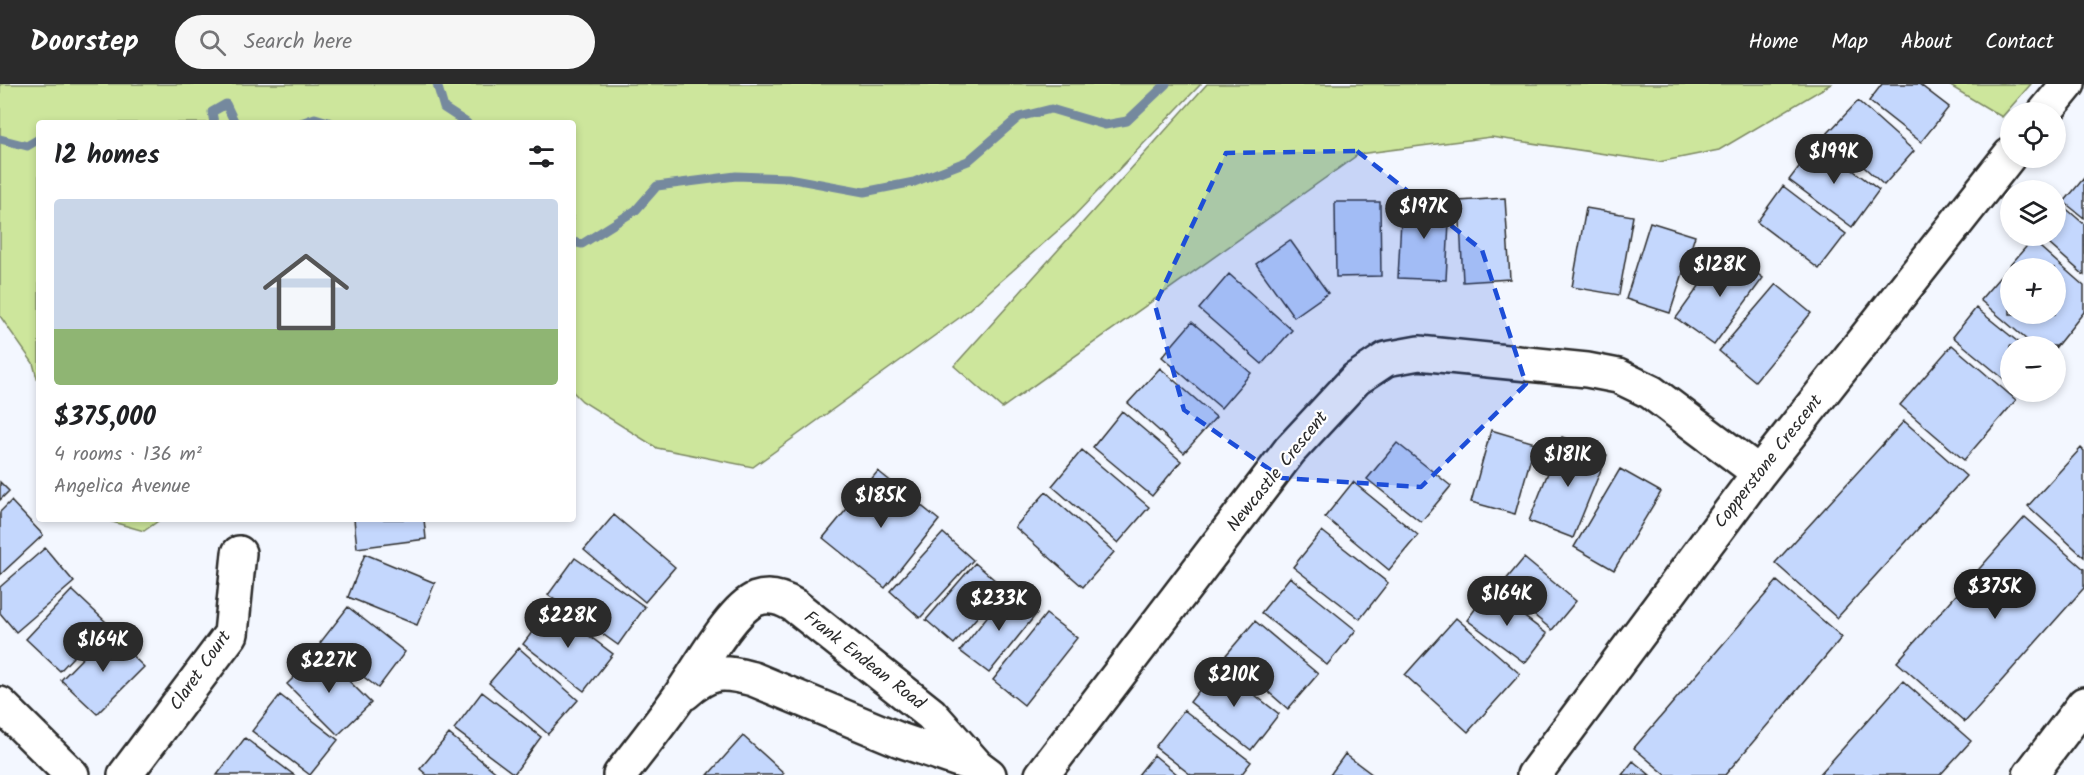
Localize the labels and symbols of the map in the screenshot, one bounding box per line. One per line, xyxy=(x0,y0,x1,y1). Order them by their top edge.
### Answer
pin: $199K xyxy=(1792,134,1876,185)
pin: $197K xyxy=(1382,189,1466,240)
pin: $128K xyxy=(1678,247,1762,298)
street label: Copperstone Crescent xyxy=(1707,388,1831,535)
street label: Newcastle Crescent xyxy=(1220,404,1337,539)
pin: $181K xyxy=(1526,437,1610,488)
pin: $185K xyxy=(839,478,923,529)
pin: $375K xyxy=(1953,569,2037,620)
pin: $164K xyxy=(1465,576,1549,627)
pin: $233K xyxy=(957,581,1041,632)
pin: $228K xyxy=(526,598,610,649)
street label: Frank Endean Road xyxy=(797,604,932,718)
pin: $164K xyxy=(61,622,145,673)
street label: Claret Court xyxy=(163,624,240,717)
pin: $227K xyxy=(287,643,371,694)
pin: $210K xyxy=(1192,657,1276,708)

